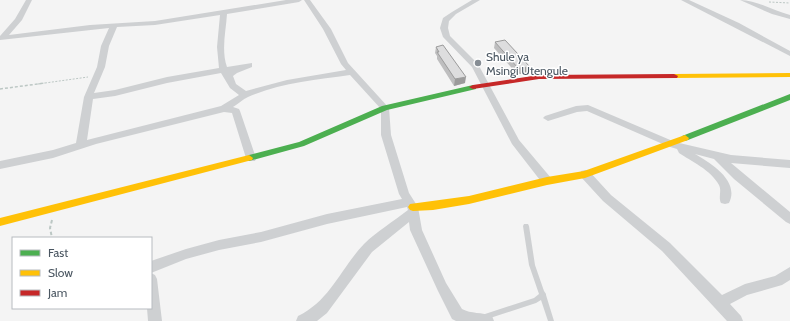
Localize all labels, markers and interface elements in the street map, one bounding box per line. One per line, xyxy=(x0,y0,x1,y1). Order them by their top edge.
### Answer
place label: Shule ya Msingi Utengule xyxy=(486,49,568,78)
marker: Shule ya Msingi Utengule xyxy=(473,58,483,68)
legend xyxy=(12,237,152,309)
text: Fast xyxy=(48,245,68,260)
text: Slow xyxy=(48,265,73,280)
text: Jam xyxy=(47,285,67,300)

